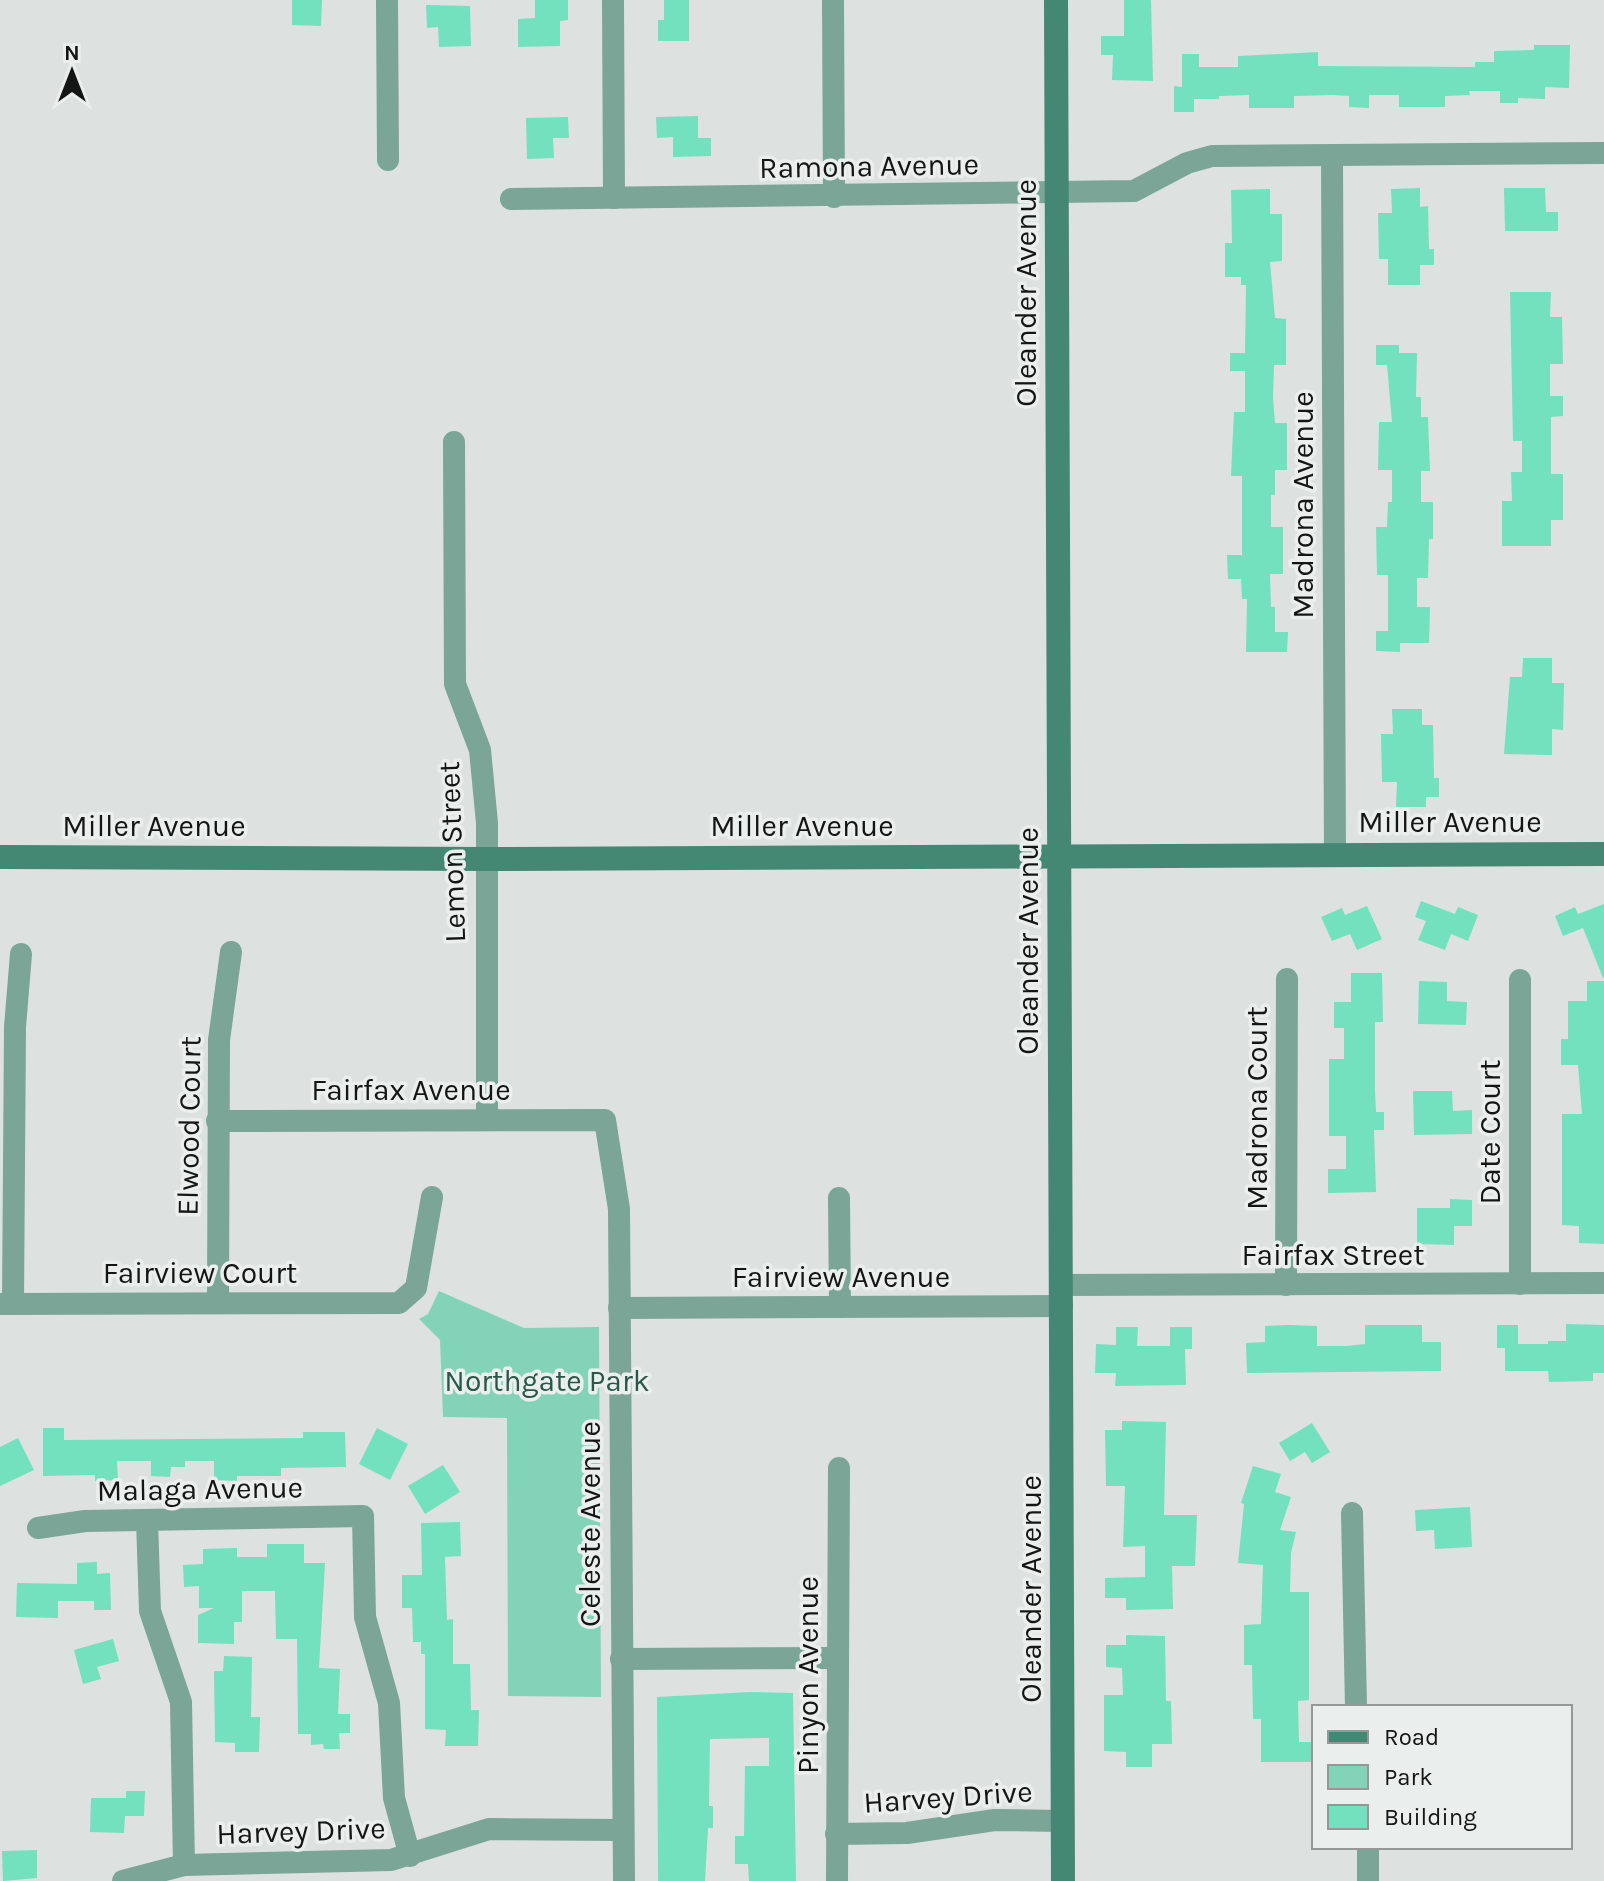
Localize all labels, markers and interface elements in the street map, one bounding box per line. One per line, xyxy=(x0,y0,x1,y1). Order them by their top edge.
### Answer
north arrow xyxy=(32,32,112,112)
text: N xyxy=(64,40,80,66)
street label: Ramona Avenue xyxy=(759,146,979,186)
street label: Oleander Avenue xyxy=(1008,179,1044,407)
street label: Madrona Avenue xyxy=(1285,391,1321,619)
street label: Lemon Street xyxy=(431,761,473,943)
street label: Miller Avenue xyxy=(1358,804,1542,840)
street label: Miller Avenue xyxy=(62,808,246,844)
street label: Miller Avenue xyxy=(710,808,894,844)
street label: Oleander Avenue xyxy=(1010,827,1046,1055)
street label: Madrona Court xyxy=(1239,1006,1275,1210)
street label: Elwood Court xyxy=(169,1036,209,1216)
street label: Date Court xyxy=(1472,1059,1508,1205)
street label: Fairfax Avenue xyxy=(311,1072,511,1108)
street label: Fairfax Street xyxy=(1242,1237,1424,1273)
street label: Fairview Court xyxy=(103,1255,297,1291)
street label: Fairview Avenue xyxy=(732,1259,950,1295)
park label: Northgate Park xyxy=(444,1363,650,1399)
street label: Celeste Avenue xyxy=(572,1421,608,1627)
street label: Malaga Avenue xyxy=(97,1469,303,1509)
street label: Oleander Avenue xyxy=(1013,1475,1049,1703)
street label: Pinyon Avenue xyxy=(790,1576,826,1774)
legend xyxy=(1312,1705,1572,1849)
text: Road xyxy=(1384,1723,1439,1751)
text: Park xyxy=(1384,1763,1433,1791)
street label: Harvey Drive xyxy=(862,1773,1034,1821)
text: Building xyxy=(1384,1803,1477,1831)
street label: Harvey Drive xyxy=(216,1810,386,1852)

